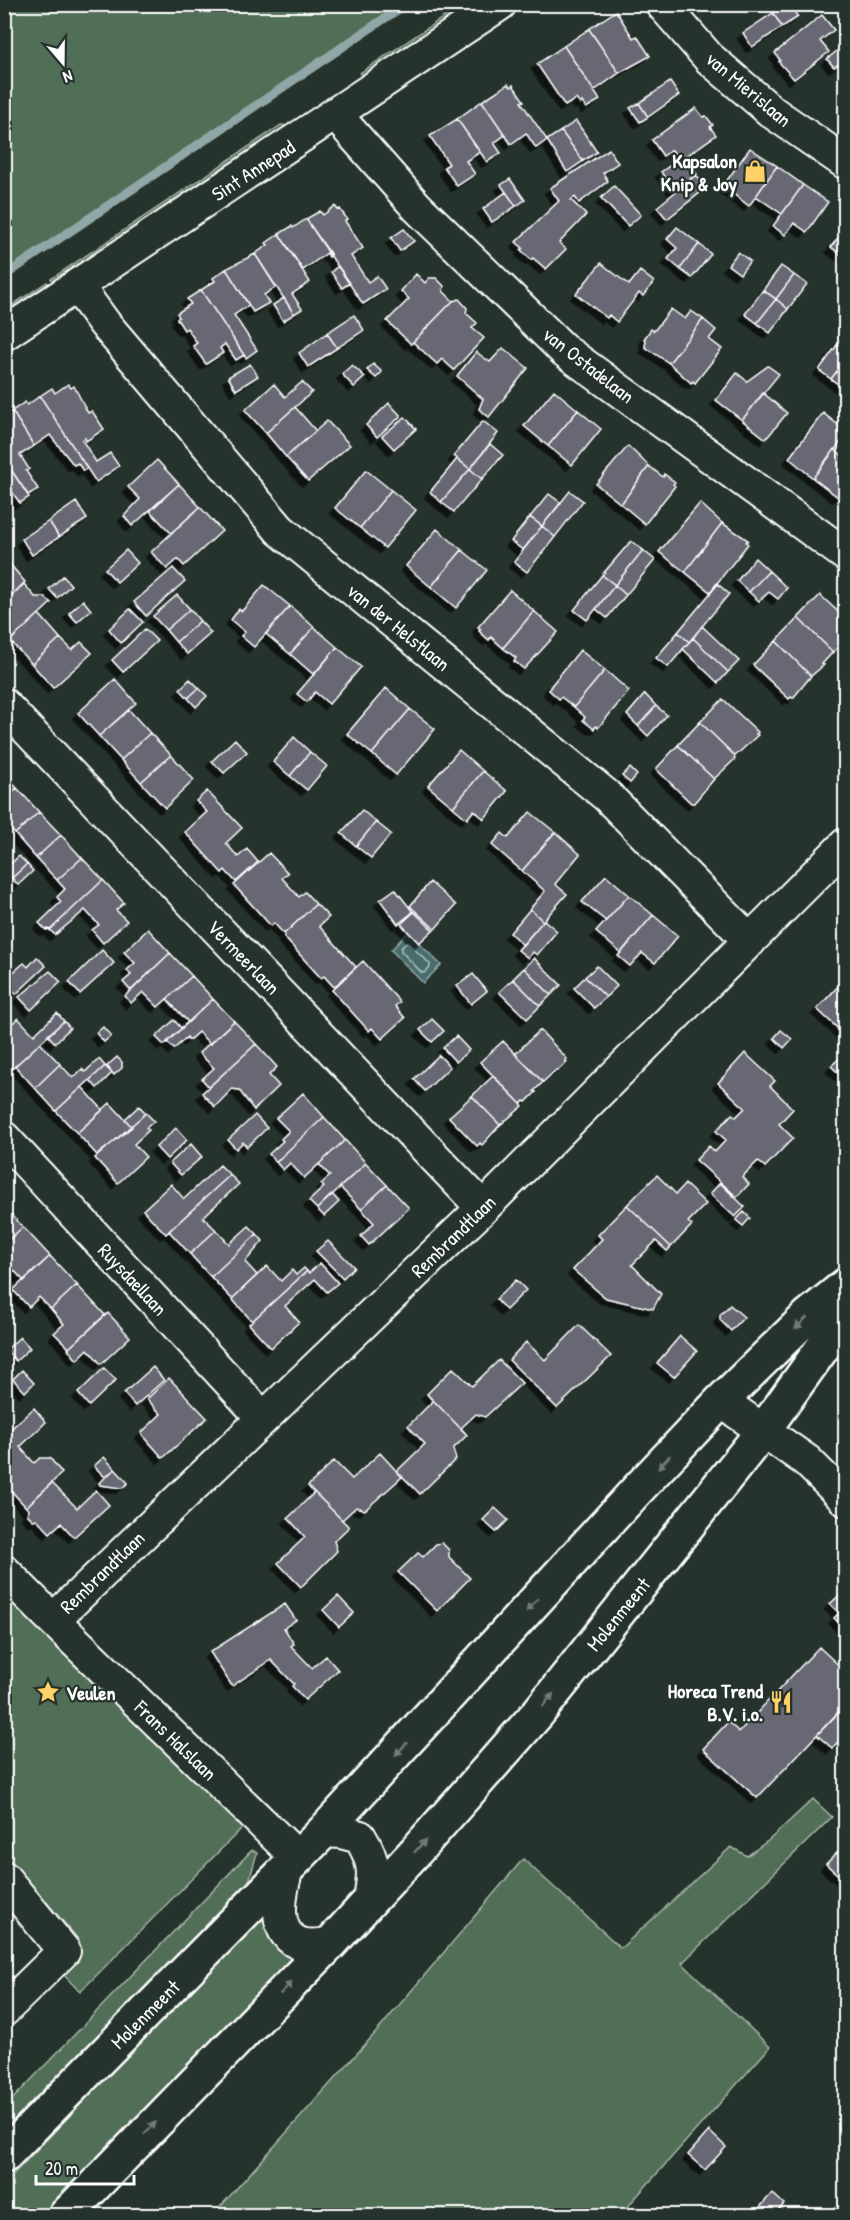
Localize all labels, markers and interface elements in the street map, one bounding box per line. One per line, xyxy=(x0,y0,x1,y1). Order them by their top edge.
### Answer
north arrow xyxy=(33,33,93,93)
street label: van Mierislaan xyxy=(701,45,797,133)
text: N xyxy=(60,65,76,89)
street label: Sint Annepad xyxy=(206,133,300,207)
place label: Kapsalon Knip & Joy xyxy=(661,147,738,198)
shop icon: Kapsalon Knip & Joy xyxy=(742,158,768,184)
street label: van Ostadelaan xyxy=(538,321,640,409)
street label: van der Helstlaan xyxy=(342,577,456,677)
street label: Vermeerlaan xyxy=(202,914,286,1000)
street label: Rembrandtlaan xyxy=(405,1189,501,1283)
street label: Ruysdaellaan xyxy=(92,1237,174,1321)
one-way arrow xyxy=(795,1316,809,1330)
one-way arrow xyxy=(657,1454,671,1469)
street label: Rembrandtlaan xyxy=(54,1525,150,1619)
street label: Molenmeent xyxy=(580,1571,657,1657)
one-way arrow xyxy=(525,1598,539,1613)
place label: Horeca Trend B.V. i.o. xyxy=(668,1677,763,1727)
place icon: Veulen xyxy=(35,1679,61,1705)
place label: Veulen xyxy=(66,1679,116,1706)
restaurant icon: Horeca Trend B.V. i.o. xyxy=(768,1689,794,1715)
one-way arrow xyxy=(542,1692,555,1708)
street label: Frans Halslaan xyxy=(128,1693,223,1786)
one-way arrow xyxy=(394,1742,408,1756)
one-way arrow xyxy=(413,1839,427,1854)
street label: Molenmeent xyxy=(104,1973,186,2055)
one-way arrow xyxy=(279,1981,293,1996)
one-way arrow xyxy=(143,2121,157,2136)
scale bar xyxy=(36,2148,134,2186)
text: 20 m xyxy=(45,2156,78,2181)

